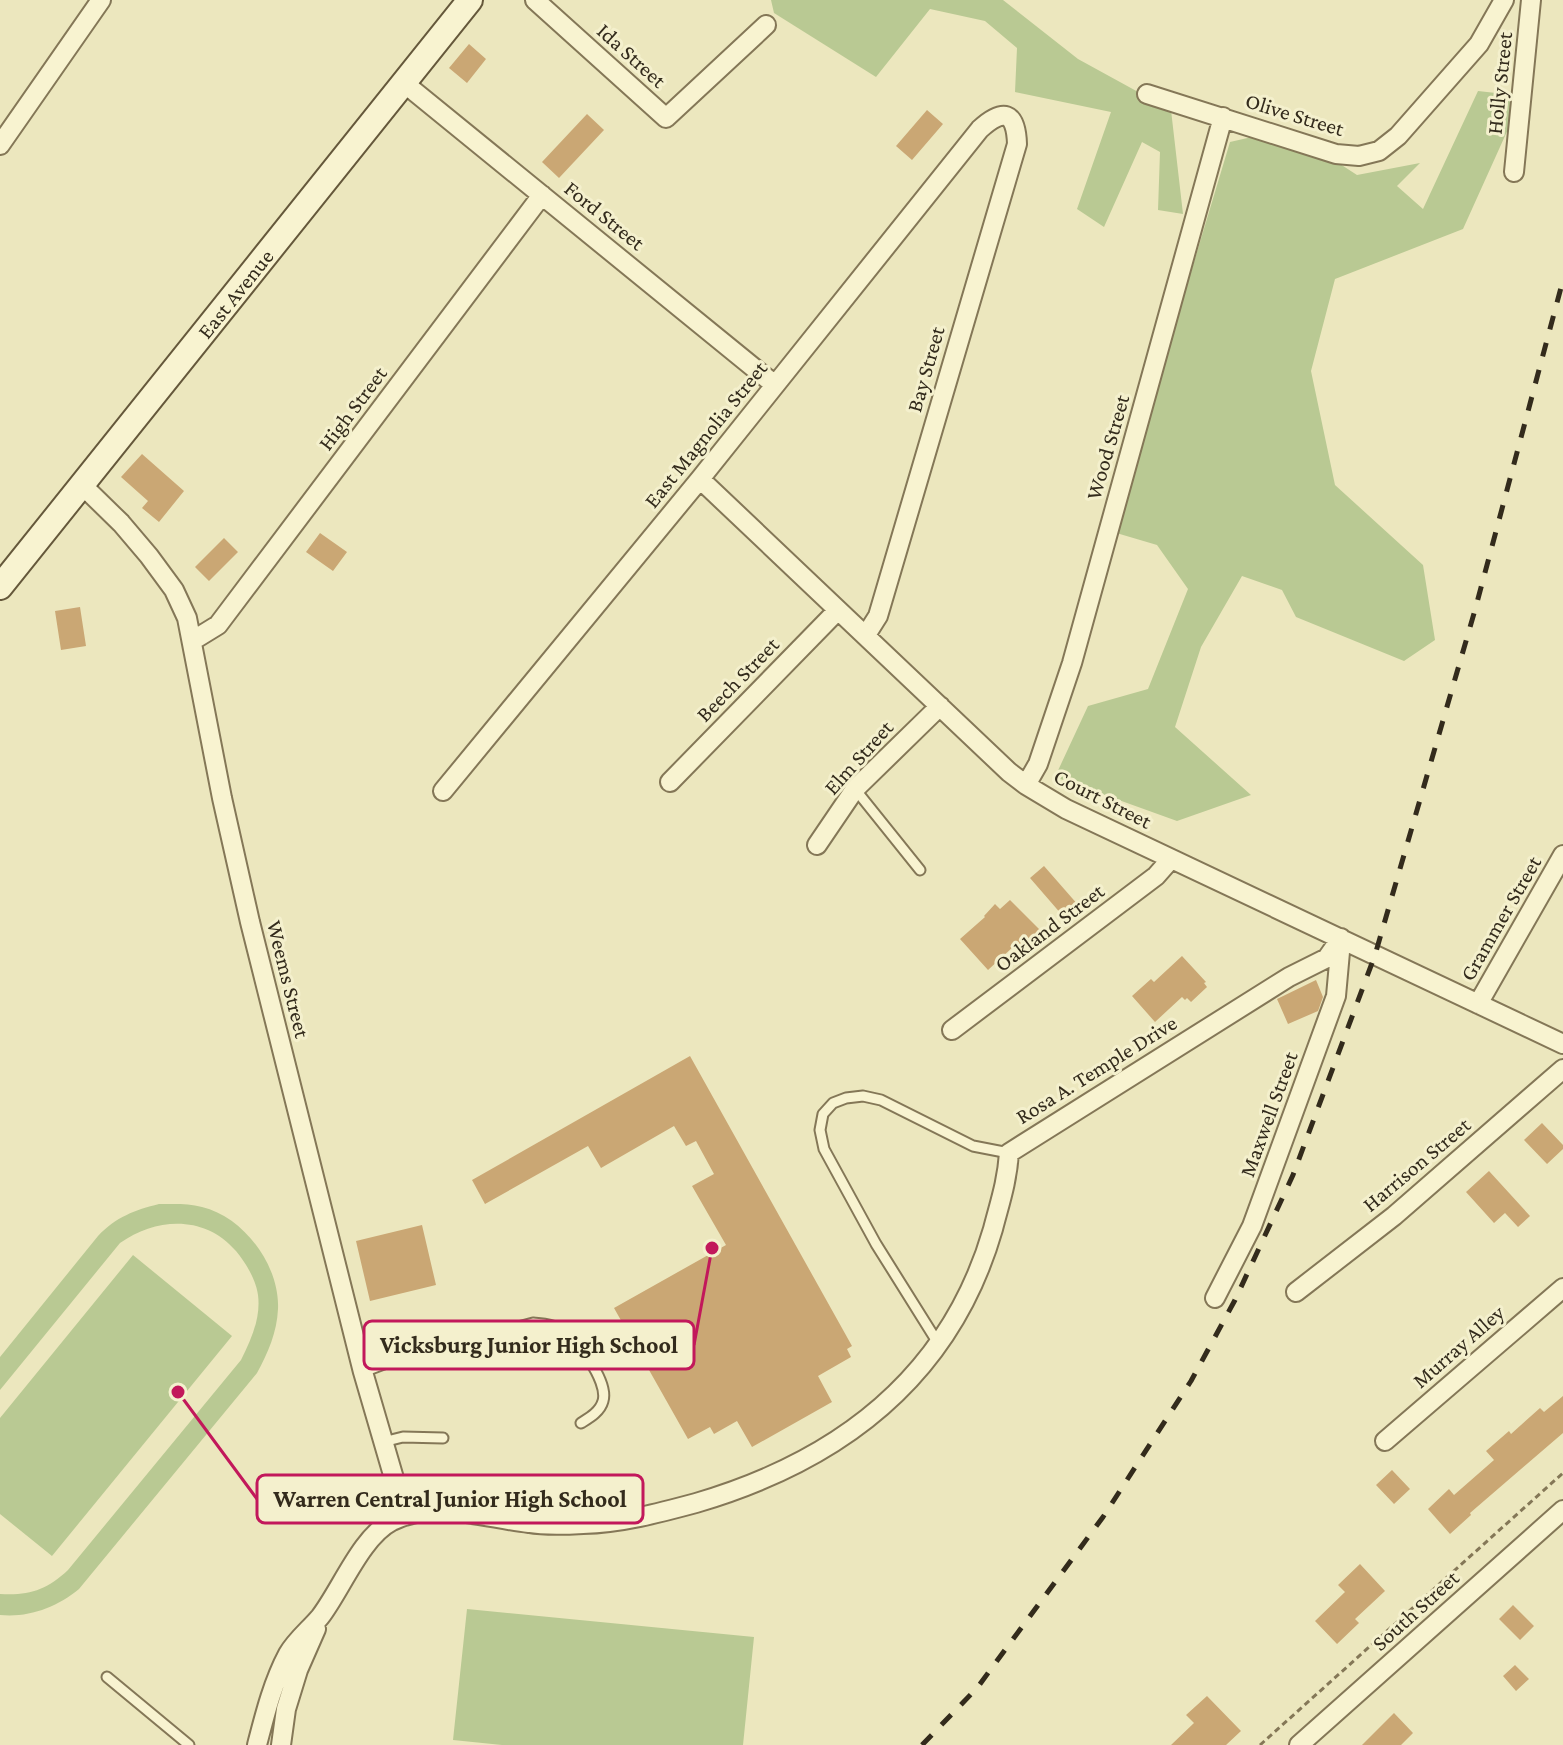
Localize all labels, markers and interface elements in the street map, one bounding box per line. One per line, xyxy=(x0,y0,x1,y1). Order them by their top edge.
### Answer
street label: Ida Street xyxy=(592,18,672,93)
street label: Holly Street xyxy=(1482,30,1517,135)
street label: Olive Street xyxy=(1243,88,1348,141)
street label: Ford Street xyxy=(560,176,650,256)
street label: East Avenue xyxy=(192,244,279,343)
street label: Bay Street xyxy=(901,323,950,415)
street label: East Magnolia Street xyxy=(639,355,773,513)
street label: High Street xyxy=(313,361,392,455)
street label: Wood Street xyxy=(1081,391,1135,503)
street label: Beech Street xyxy=(691,631,784,727)
street label: Elm Street xyxy=(819,715,899,800)
street label: Court Street xyxy=(1050,763,1156,834)
street label: Grammer Street xyxy=(1455,851,1547,985)
street label: Oakland Street xyxy=(990,878,1109,977)
street label: Weems Street xyxy=(262,918,315,1041)
street label: Rosa A. Temple Drive xyxy=(1011,1010,1181,1129)
street label: Maxwell Street xyxy=(1234,1047,1303,1180)
street label: Harrison Street xyxy=(1357,1112,1476,1217)
street label: Murray Alley xyxy=(1407,1299,1510,1393)
callout: Vicksburg Junior High School xyxy=(364,1321,694,1369)
text: Vicksburg Junior High School xyxy=(379,1331,678,1358)
callout: Warren Central Junior High School xyxy=(257,1475,643,1523)
text: Warren Central Junior High School xyxy=(272,1485,627,1512)
street label: South Street xyxy=(1367,1565,1464,1656)

